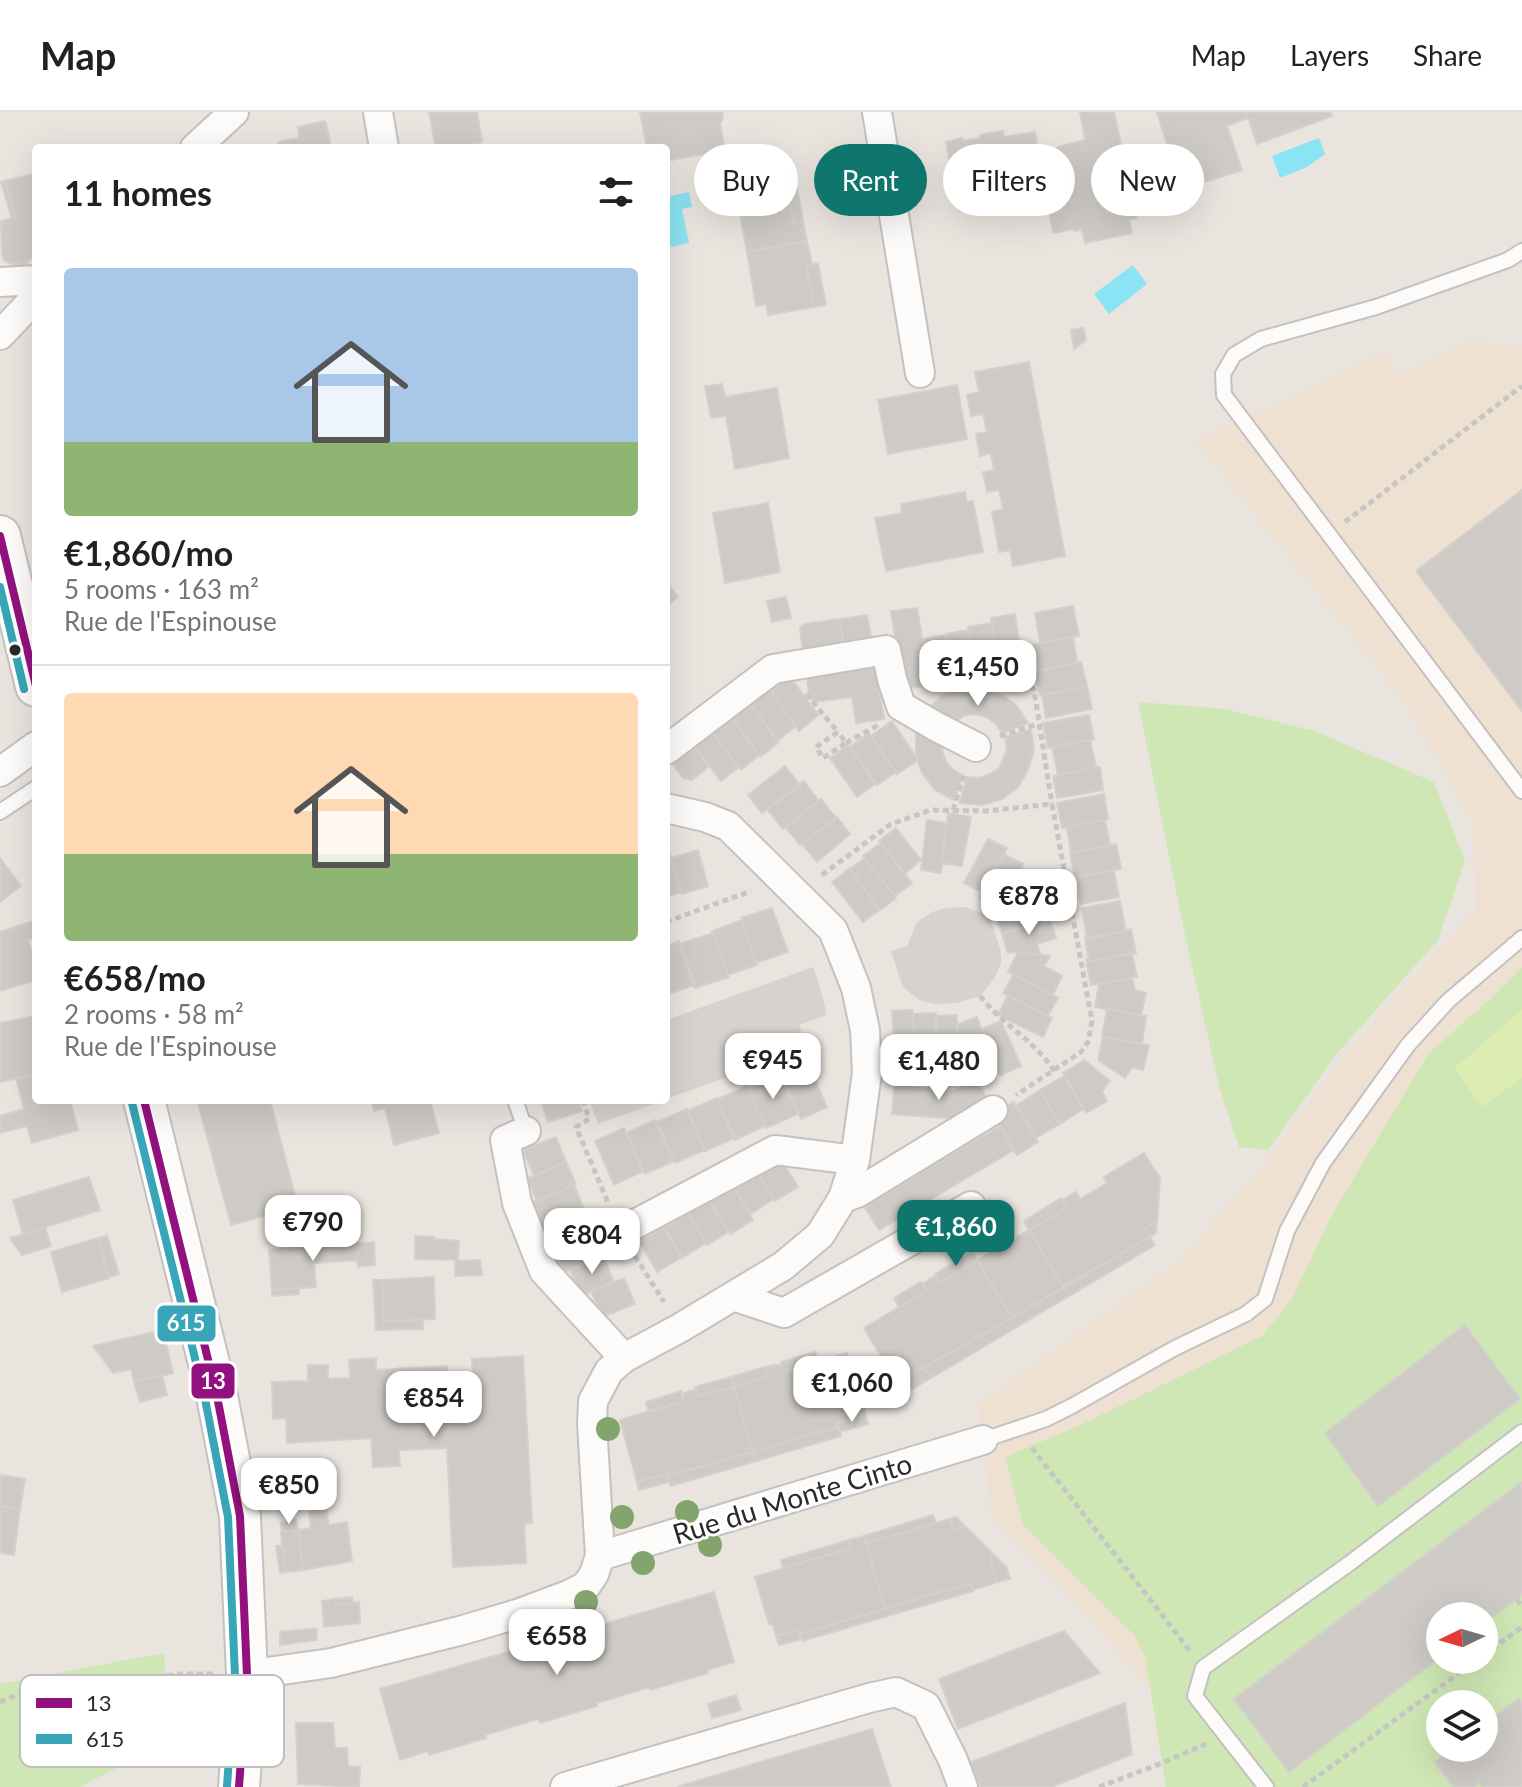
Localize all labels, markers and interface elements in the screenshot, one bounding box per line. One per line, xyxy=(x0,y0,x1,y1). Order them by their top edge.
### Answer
text: Map xyxy=(40,32,116,78)
text: Map xyxy=(1191,38,1246,72)
text: Layers xyxy=(1290,38,1369,72)
text: Share xyxy=(1413,38,1482,72)
chip: Buy xyxy=(694,144,798,216)
chip: Rent xyxy=(814,144,927,216)
chip: Filters xyxy=(943,144,1075,216)
chip: New xyxy=(1091,144,1204,216)
icon: filters xyxy=(594,170,638,214)
text: 11 homes xyxy=(64,172,212,213)
icon: home xyxy=(279,320,423,464)
text: €1,860/mo xyxy=(64,532,233,573)
text: 5 rooms · 163 m² xyxy=(64,573,259,605)
text: Rue de l'Espinouse xyxy=(64,605,277,637)
pin: €1,450 xyxy=(913,640,1043,708)
unlabelled marker xyxy=(7,642,23,658)
text: €1,450 xyxy=(937,650,1019,682)
icon: home xyxy=(279,745,423,889)
pin: €878 xyxy=(982,869,1076,937)
text: €878 xyxy=(999,879,1059,911)
text: €658/mo xyxy=(64,957,206,998)
text: 2 rooms · 58 m² xyxy=(64,998,244,1030)
text: Rue de l'Espinouse xyxy=(64,1030,277,1062)
pin: €945 xyxy=(726,1033,820,1101)
pin: €1,480 xyxy=(874,1034,1004,1102)
text: €945 xyxy=(743,1043,803,1075)
text: €1,480 xyxy=(898,1044,980,1076)
pin: €790 xyxy=(266,1195,360,1263)
pin: €1,860 xyxy=(891,1200,1021,1268)
text: €790 xyxy=(283,1205,343,1237)
pin: €804 xyxy=(545,1208,639,1276)
text: €1,860 xyxy=(915,1210,997,1242)
text: €804 xyxy=(562,1218,622,1250)
line badge: 615 xyxy=(156,1304,217,1343)
text: 615 xyxy=(167,1309,205,1336)
pin: €1,060 xyxy=(787,1356,917,1424)
line badge: 13 xyxy=(190,1362,236,1400)
text: €1,060 xyxy=(811,1366,893,1398)
text: 13 xyxy=(200,1367,226,1394)
pin: €854 xyxy=(387,1371,481,1439)
text: €854 xyxy=(404,1381,464,1413)
street label: Rue du Monte Cinto xyxy=(668,1445,916,1551)
pin: €850 xyxy=(242,1458,336,1526)
text: €850 xyxy=(259,1468,319,1500)
north arrow xyxy=(1426,1602,1498,1674)
map controls xyxy=(1426,1602,1498,1762)
pin: €658 xyxy=(510,1609,604,1677)
text: €658 xyxy=(527,1619,587,1651)
legend xyxy=(20,1675,284,1767)
text: 13 xyxy=(86,1689,112,1716)
button: layers xyxy=(1426,1690,1498,1762)
text: 615 xyxy=(86,1725,124,1752)

